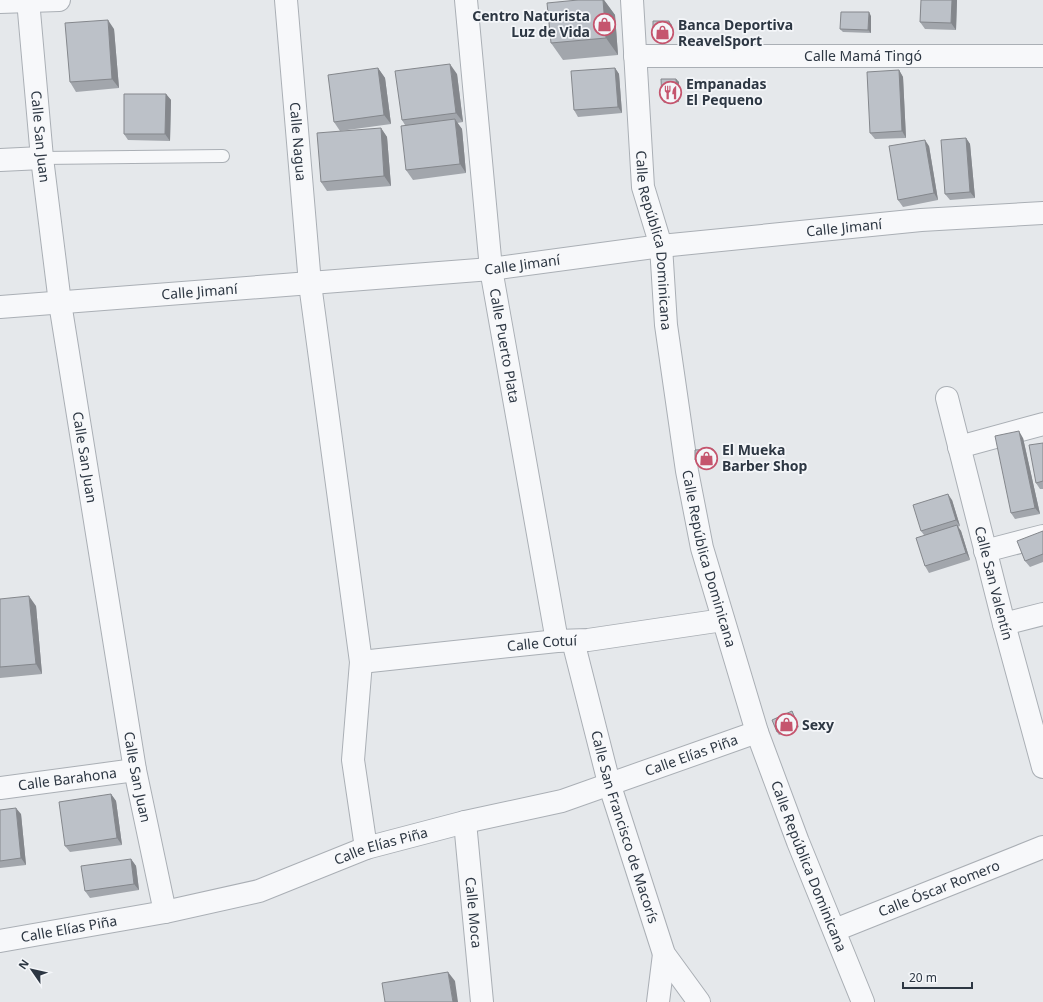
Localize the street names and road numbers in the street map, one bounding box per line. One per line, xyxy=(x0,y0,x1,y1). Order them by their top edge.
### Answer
street label: Calle Mamá Tingó xyxy=(804,46,922,65)
street label: Calle San Juan xyxy=(27,90,55,183)
street label: Calle Nagua xyxy=(286,101,311,182)
street label: Calle República Dominicana xyxy=(632,150,677,331)
street label: Calle Jimaní xyxy=(805,214,883,240)
street label: Calle Jimaní xyxy=(484,250,562,278)
street label: Calle Jimaní xyxy=(161,279,238,303)
street label: Calle Puerto Plata xyxy=(486,287,525,405)
street label: Calle San Juan xyxy=(69,410,102,504)
street label: Calle República Dominicana xyxy=(678,468,741,649)
street label: Calle San Valentín xyxy=(971,524,1018,642)
street label: Calle Cotuí xyxy=(506,630,578,655)
street label: Calle San Francisco de Macorís xyxy=(587,728,664,926)
street label: Calle San Juan xyxy=(120,730,156,824)
street label: Calle Elías Piña xyxy=(642,730,740,780)
street label: Calle Barahona xyxy=(17,763,118,795)
street label: Calle República Dominicana xyxy=(767,778,852,954)
street label: Calle Elías Piña xyxy=(331,822,430,869)
street label: Calle Óscar Romero xyxy=(875,855,1002,921)
street label: Calle Moca xyxy=(461,876,487,949)
street label: Calle Elías Piña xyxy=(19,911,118,946)

